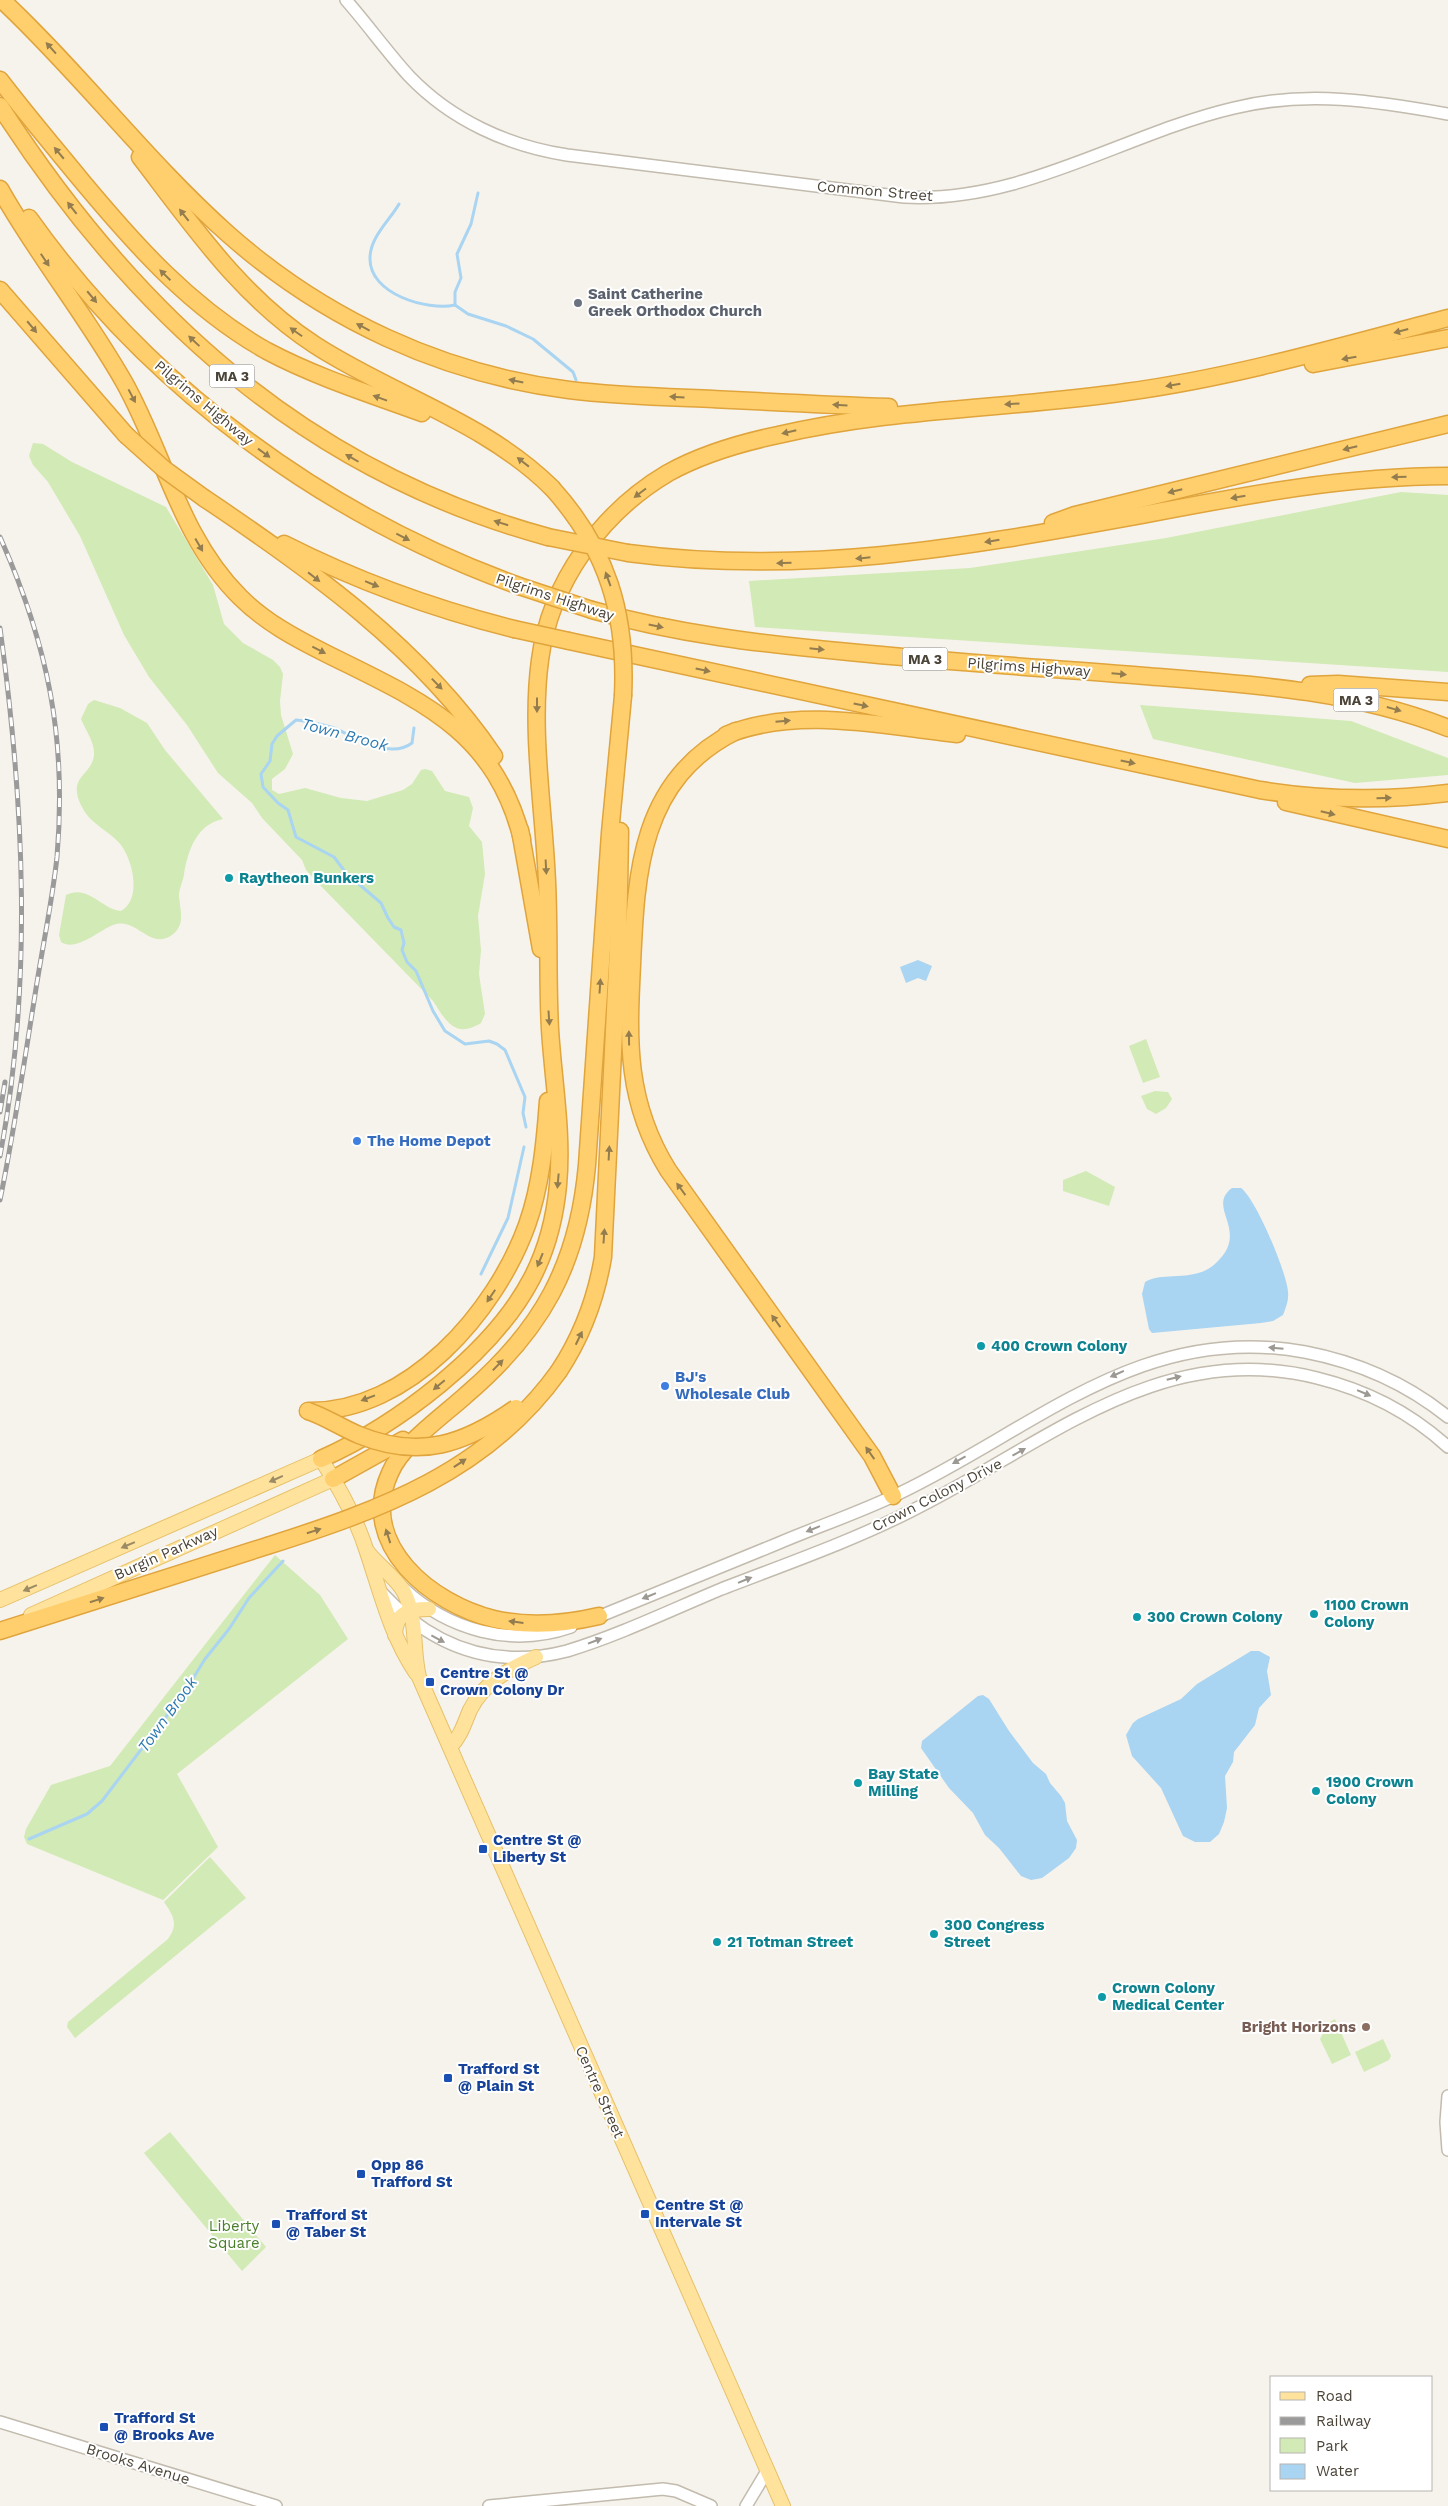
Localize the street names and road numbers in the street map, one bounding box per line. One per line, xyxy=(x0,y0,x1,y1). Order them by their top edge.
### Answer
street label: Common Street xyxy=(816,177,934,205)
street label: Pilgrims Highway xyxy=(151,356,257,450)
road number: MA 3 xyxy=(210,364,254,388)
street label: Pilgrims Highway xyxy=(494,569,617,625)
road number: MA 3 xyxy=(902,648,948,671)
street label: Pilgrims Highway xyxy=(967,654,1091,680)
road number: MA 3 xyxy=(1334,688,1378,712)
street label: Crown Colony Drive xyxy=(869,1454,1005,1536)
street label: Burgin Parkway xyxy=(111,1522,221,1584)
street label: Centre Street xyxy=(572,2043,629,2142)
street label: Brooks Avenue xyxy=(84,2440,192,2488)

